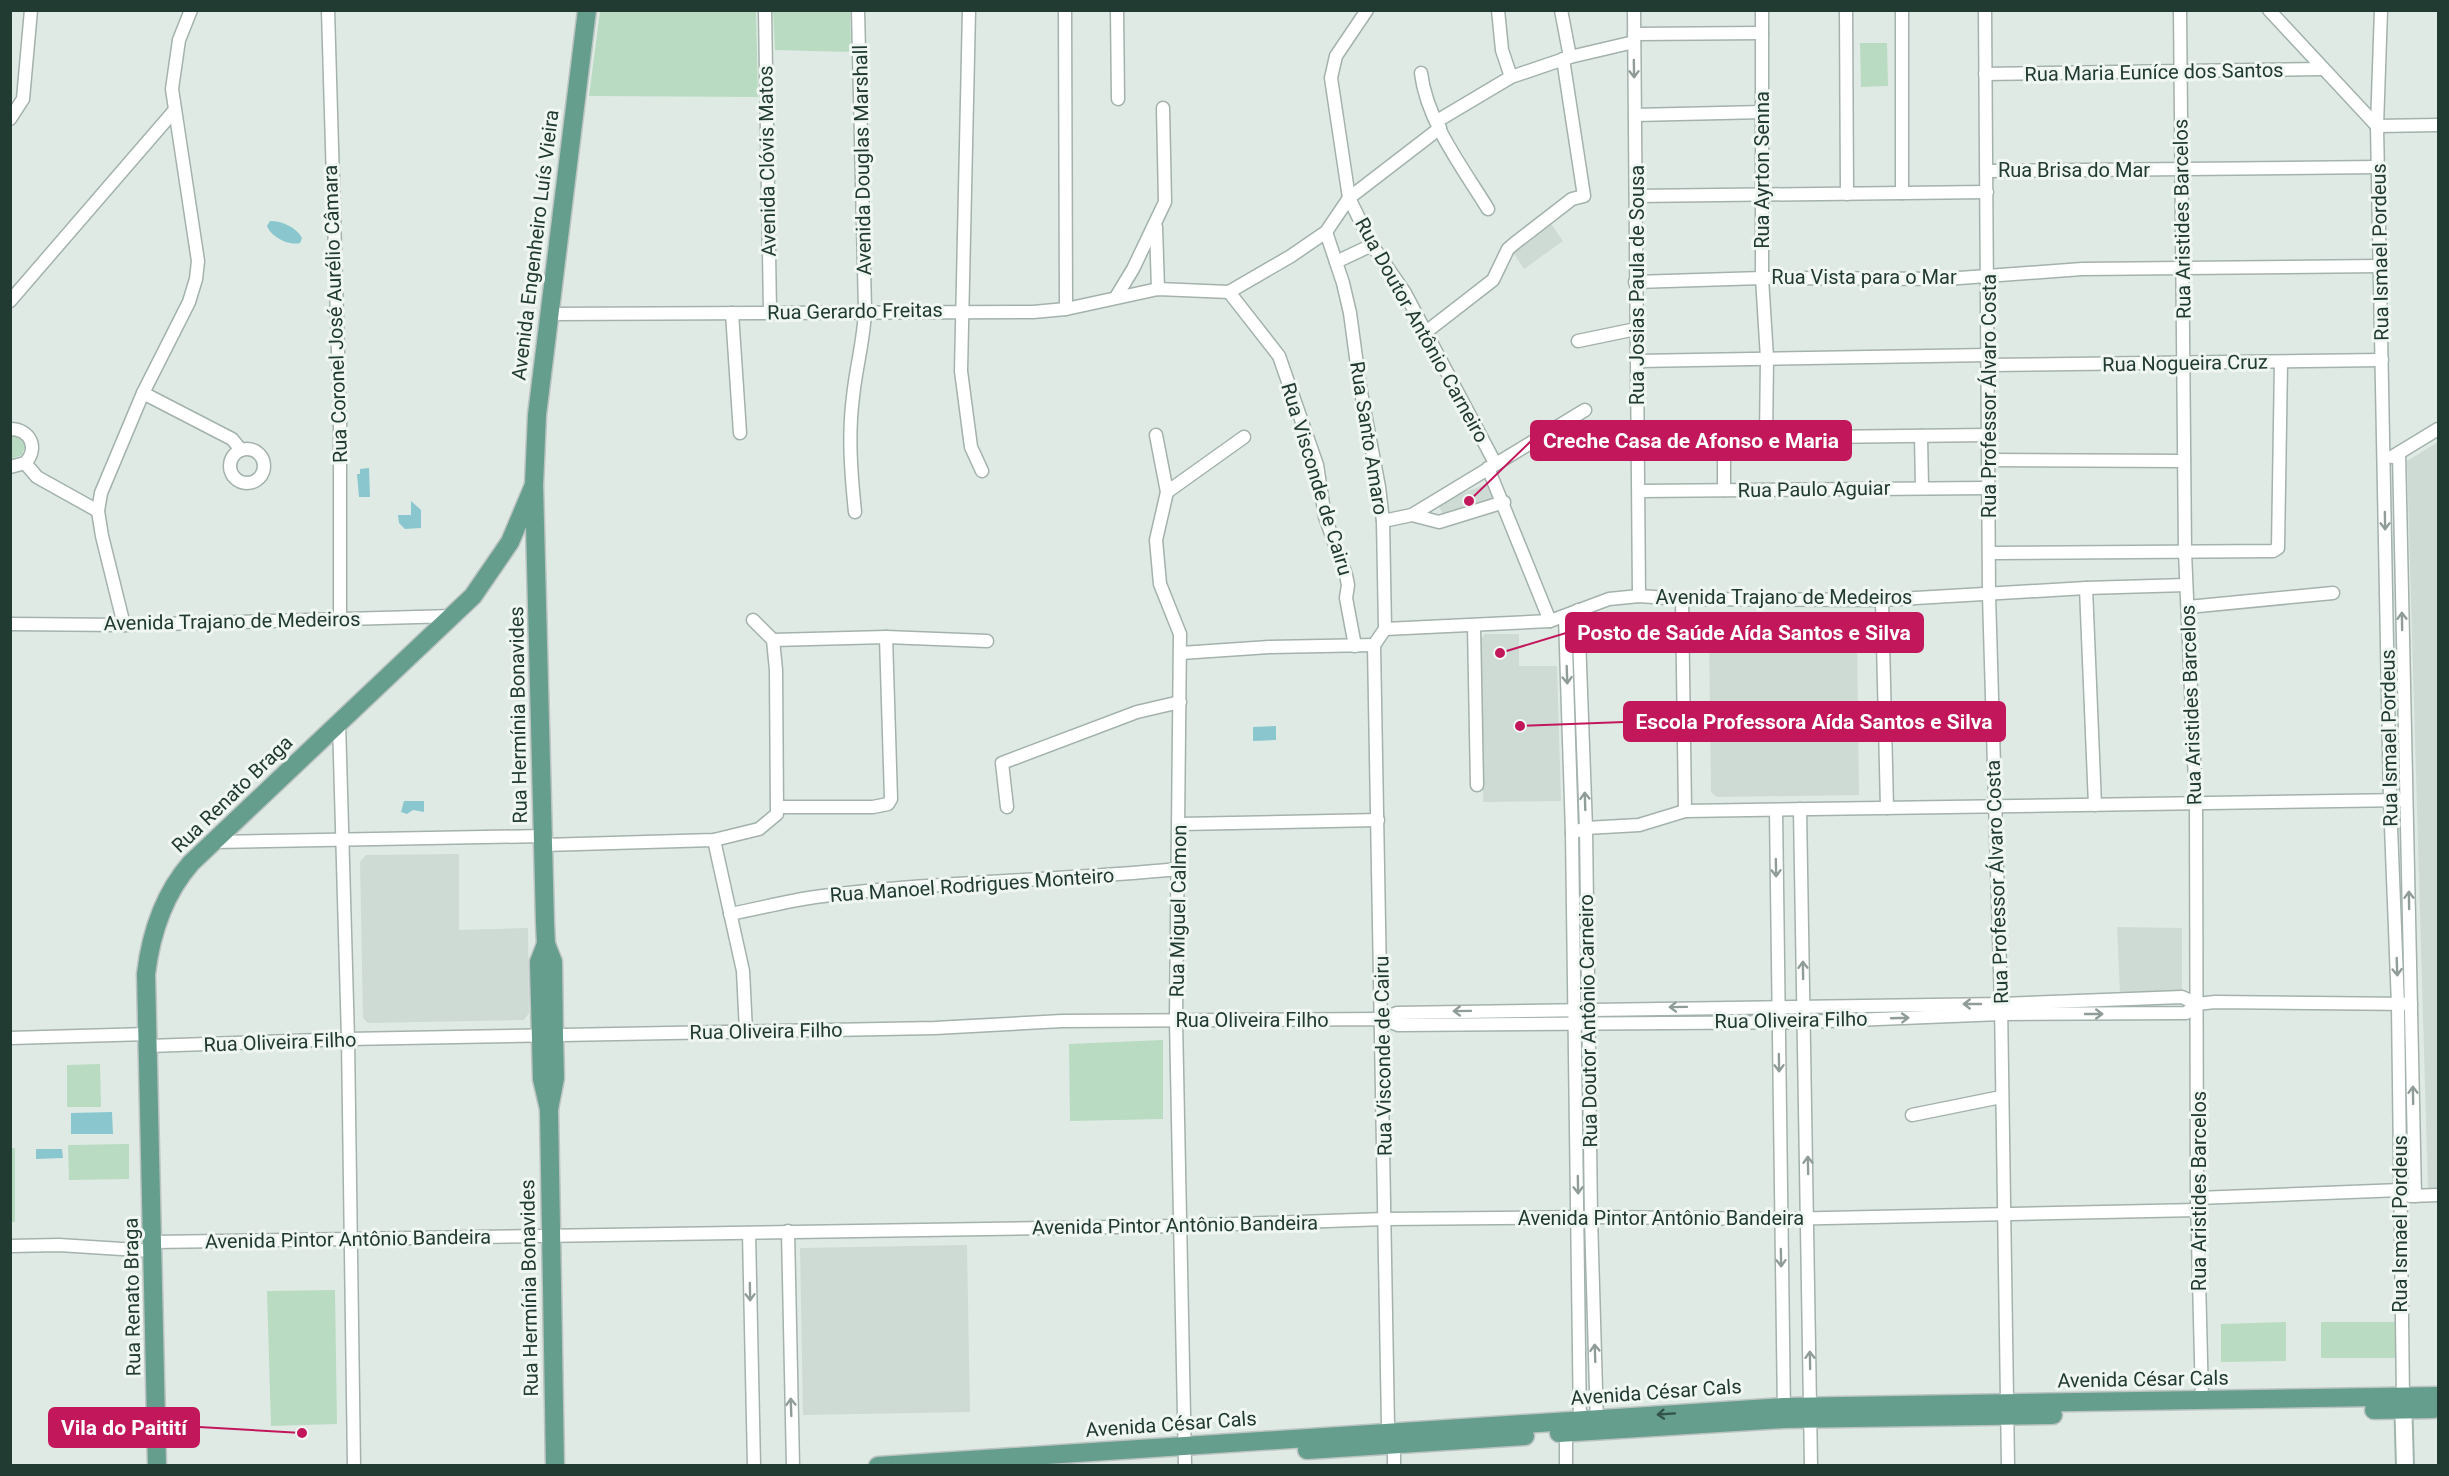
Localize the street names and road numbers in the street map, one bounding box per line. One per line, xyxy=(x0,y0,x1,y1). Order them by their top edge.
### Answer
street label: Avenida Douglas Marshall xyxy=(848,44,876,276)
street label: Rua Maria Euníce dos Santos xyxy=(2024,58,2284,86)
street label: Avenida Clóvis Matos xyxy=(753,65,781,257)
street label: Rua Ayrton Senna xyxy=(1750,91,1774,249)
street label: Avenida Engenheiro Luís Vieira xyxy=(506,108,564,382)
street label: Rua Aristides Barcelos xyxy=(2168,119,2196,319)
street label: Rua Brisa do Mar xyxy=(1998,158,2150,182)
street label: Rua Ismael Pordeus xyxy=(2366,163,2394,341)
street label: Rua Coronel José Aurélio Câmara xyxy=(318,165,352,463)
street label: Rua Josias Paula de Sousa xyxy=(1625,165,1649,405)
street label: Rua Doutor Antônio Carneiro xyxy=(1350,213,1494,447)
street label: Rua Vista para o Mar xyxy=(1771,265,1957,289)
street label: Rua Professor Álvaro Costa xyxy=(1977,274,2001,518)
street label: Rua Gerardo Freitas xyxy=(767,297,943,325)
street label: Rua Nogueira Cruz xyxy=(2102,350,2268,376)
street label: Rua Santo Amaro xyxy=(1345,359,1393,517)
street label: Rua Visconde de Cairu xyxy=(1276,380,1358,578)
street label: Rua Paulo Aguiar xyxy=(1737,476,1891,502)
street label: Avenida Trajano de Medeiros xyxy=(1656,585,1912,609)
street label: Rua Aristides Barcelos xyxy=(2176,604,2206,806)
street label: Rua Hermínia Bonavides xyxy=(504,606,532,824)
street label: Avenida Trajano de Medeiros xyxy=(103,607,361,635)
street label: Rua Ismael Pordeus xyxy=(2375,649,2403,827)
street label: Rua Renato Braga xyxy=(167,730,297,858)
street label: Rua Professor Álvaro Costa xyxy=(1981,759,2013,1005)
street label: Rua Miguel Calmon xyxy=(1164,824,1192,998)
street label: Rua Manoel Rodrigues Monteiro xyxy=(829,863,1115,907)
street label: Rua Doutor Antônio Carneiro xyxy=(1574,894,1602,1148)
street label: Rua Visconde de Cairu xyxy=(1369,956,1397,1156)
street label: Rua Oliveira Filho xyxy=(1714,1007,1868,1033)
street label: Rua Oliveira Filho xyxy=(1175,1008,1329,1032)
street label: Rua Oliveira Filho xyxy=(689,1018,843,1044)
street label: Rua Oliveira Filho xyxy=(203,1027,357,1057)
street label: Rua Aristides Barcelos xyxy=(2187,1091,2211,1291)
street label: Rua Ismael Pordeus xyxy=(2388,1135,2412,1313)
street label: Rua Hermínia Bonavides xyxy=(515,1179,543,1397)
street label: Avenida Pintor Antônio Bandeira xyxy=(1518,1206,1804,1230)
street label: Avenida Pintor Antônio Bandeira xyxy=(1032,1211,1318,1239)
street label: Rua Renato Braga xyxy=(119,1218,145,1376)
street label: Avenida Pintor Antônio Bandeira xyxy=(205,1225,491,1253)
street label: Avenida César Cals xyxy=(2057,1366,2229,1392)
street label: Avenida César Cals xyxy=(1570,1374,1742,1410)
street label: Avenida César Cals xyxy=(1085,1406,1257,1442)

